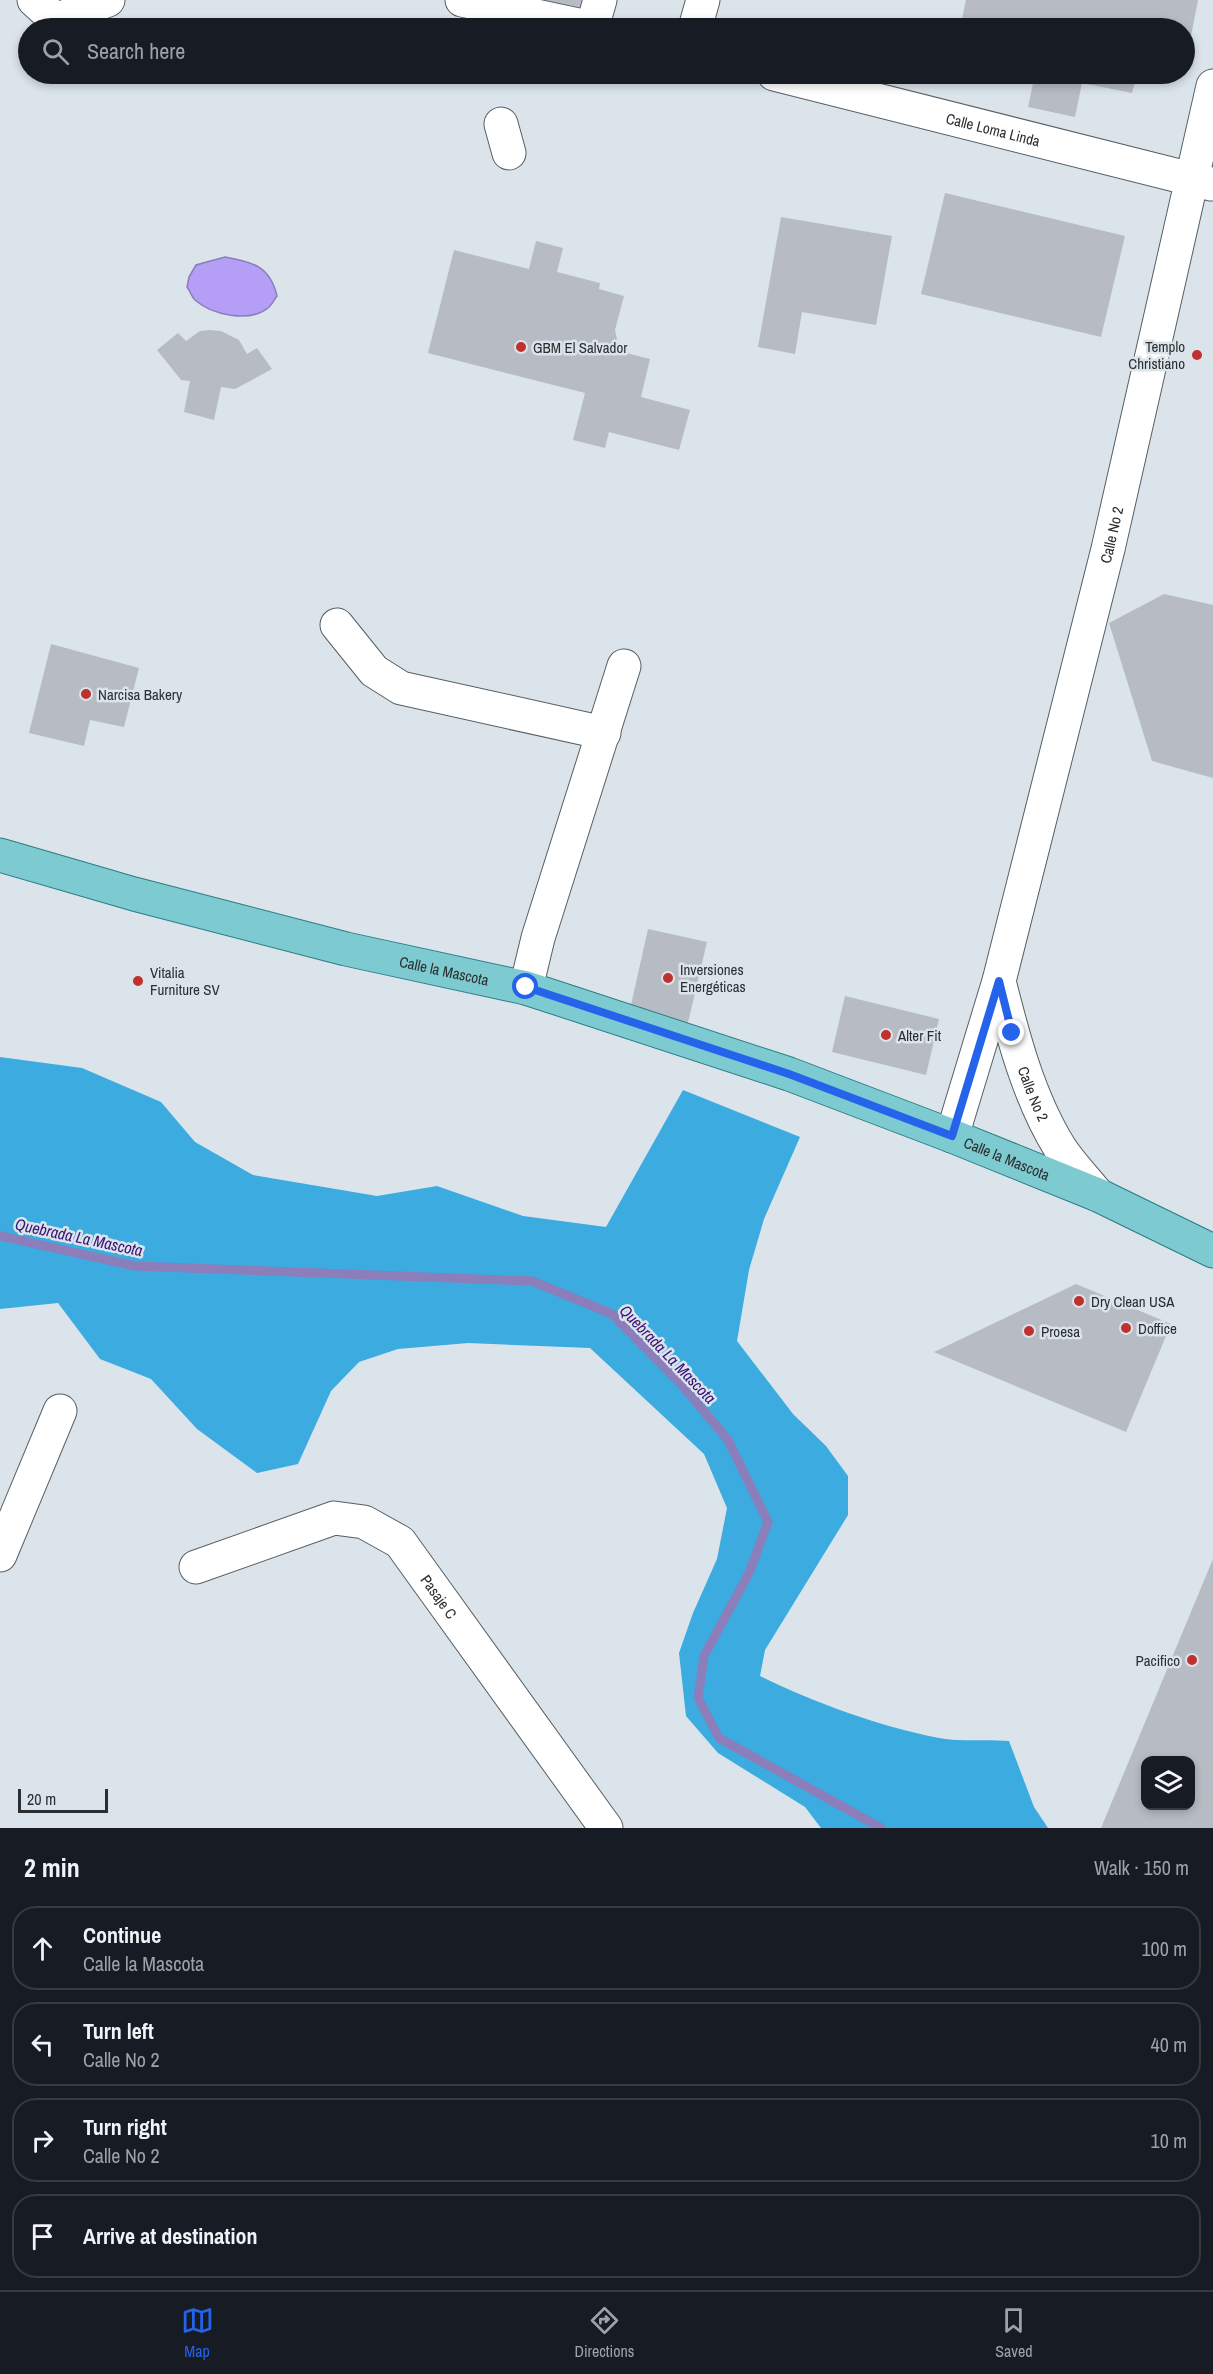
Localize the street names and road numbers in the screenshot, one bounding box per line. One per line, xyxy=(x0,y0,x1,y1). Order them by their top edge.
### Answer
street label: Calle Loma Linda xyxy=(944,107,1043,151)
street label: Calle No 2 xyxy=(1094,504,1128,565)
street label: Calle la Mascota xyxy=(397,950,491,990)
street label: Calle No 2 xyxy=(1013,1063,1054,1125)
street label: Calle la Mascota xyxy=(961,1131,1053,1185)
street label: Pasaje C xyxy=(416,1570,462,1623)

